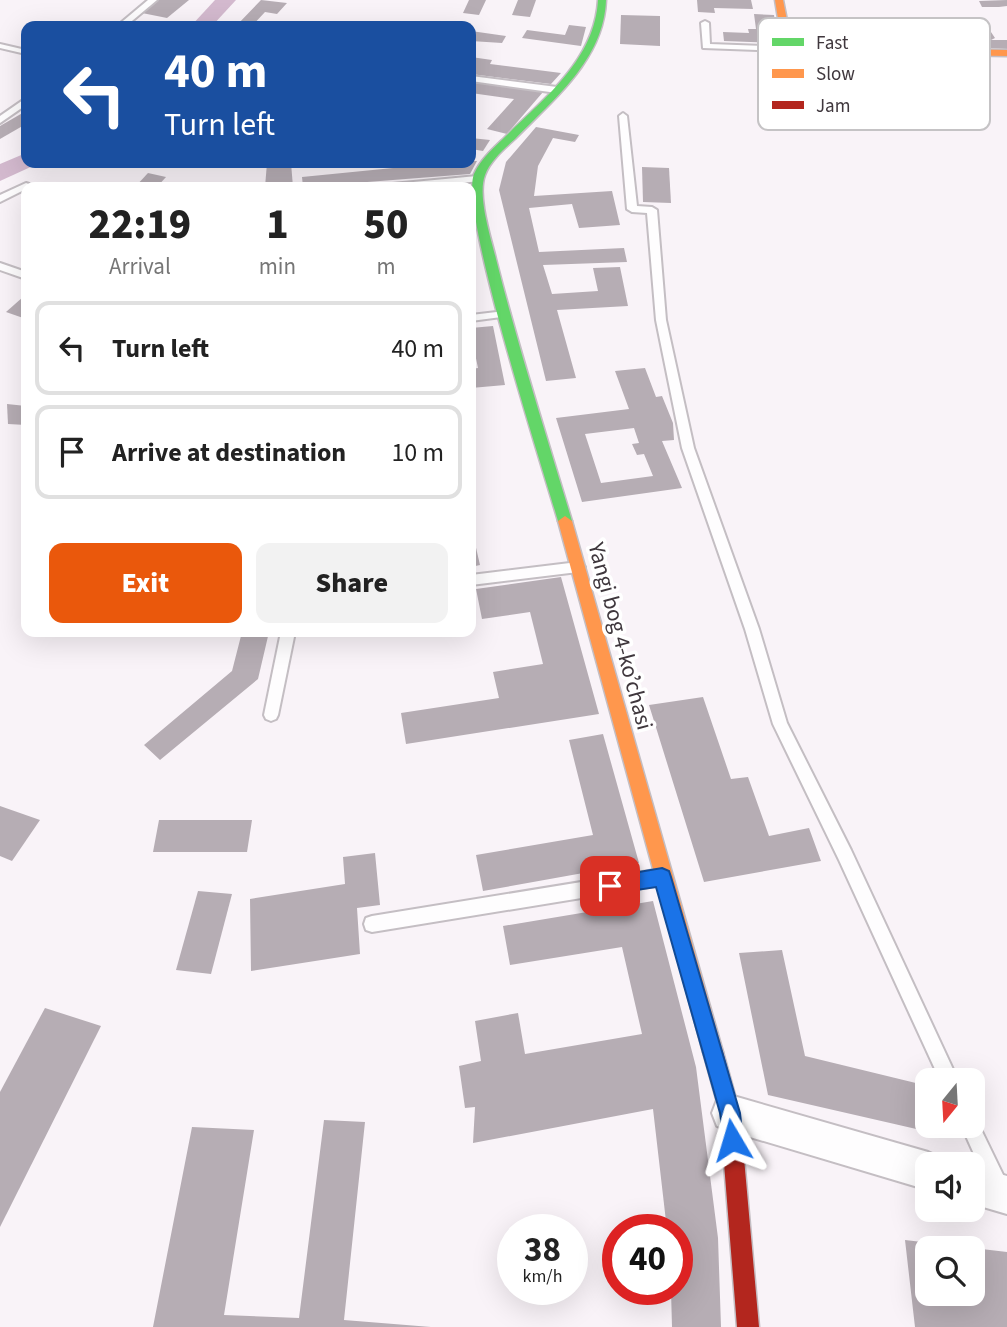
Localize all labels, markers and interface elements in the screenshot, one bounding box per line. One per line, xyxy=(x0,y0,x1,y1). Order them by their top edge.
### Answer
legend xyxy=(758,18,990,130)
text: Fast xyxy=(816,30,849,57)
text: 40 m xyxy=(164,37,268,107)
icon: left xyxy=(49,49,140,140)
text: Slow xyxy=(816,61,855,88)
text: Jam xyxy=(816,93,850,120)
text: Turn left xyxy=(164,102,275,148)
text: 22:19 xyxy=(89,195,191,255)
text: 1 xyxy=(266,195,289,255)
text: 50 xyxy=(364,195,408,255)
text: Arrival xyxy=(109,250,171,283)
text: min xyxy=(259,250,296,283)
text: m xyxy=(376,250,396,283)
icon: left xyxy=(53,329,91,367)
text: Turn left xyxy=(112,330,209,367)
text: 40 m xyxy=(391,330,444,367)
icon: arrive xyxy=(53,433,91,471)
text: Arrive at destination xyxy=(112,434,346,471)
text: 10 m xyxy=(391,434,444,471)
street label: Yangi bog 4-koʼchasi xyxy=(579,538,661,734)
button: Exit xyxy=(49,543,242,623)
button: Share xyxy=(256,543,448,623)
pin xyxy=(580,856,640,916)
icon: arrive xyxy=(591,867,629,905)
north arrow xyxy=(915,1068,985,1138)
map controls xyxy=(915,1068,985,1306)
position arrow xyxy=(695,1103,769,1177)
button: sound xyxy=(915,1152,985,1222)
speed limit sign: 40 xyxy=(602,1214,693,1305)
text: 38 xyxy=(524,1225,561,1275)
button: search xyxy=(915,1236,985,1306)
text: km/h xyxy=(523,1264,562,1289)

